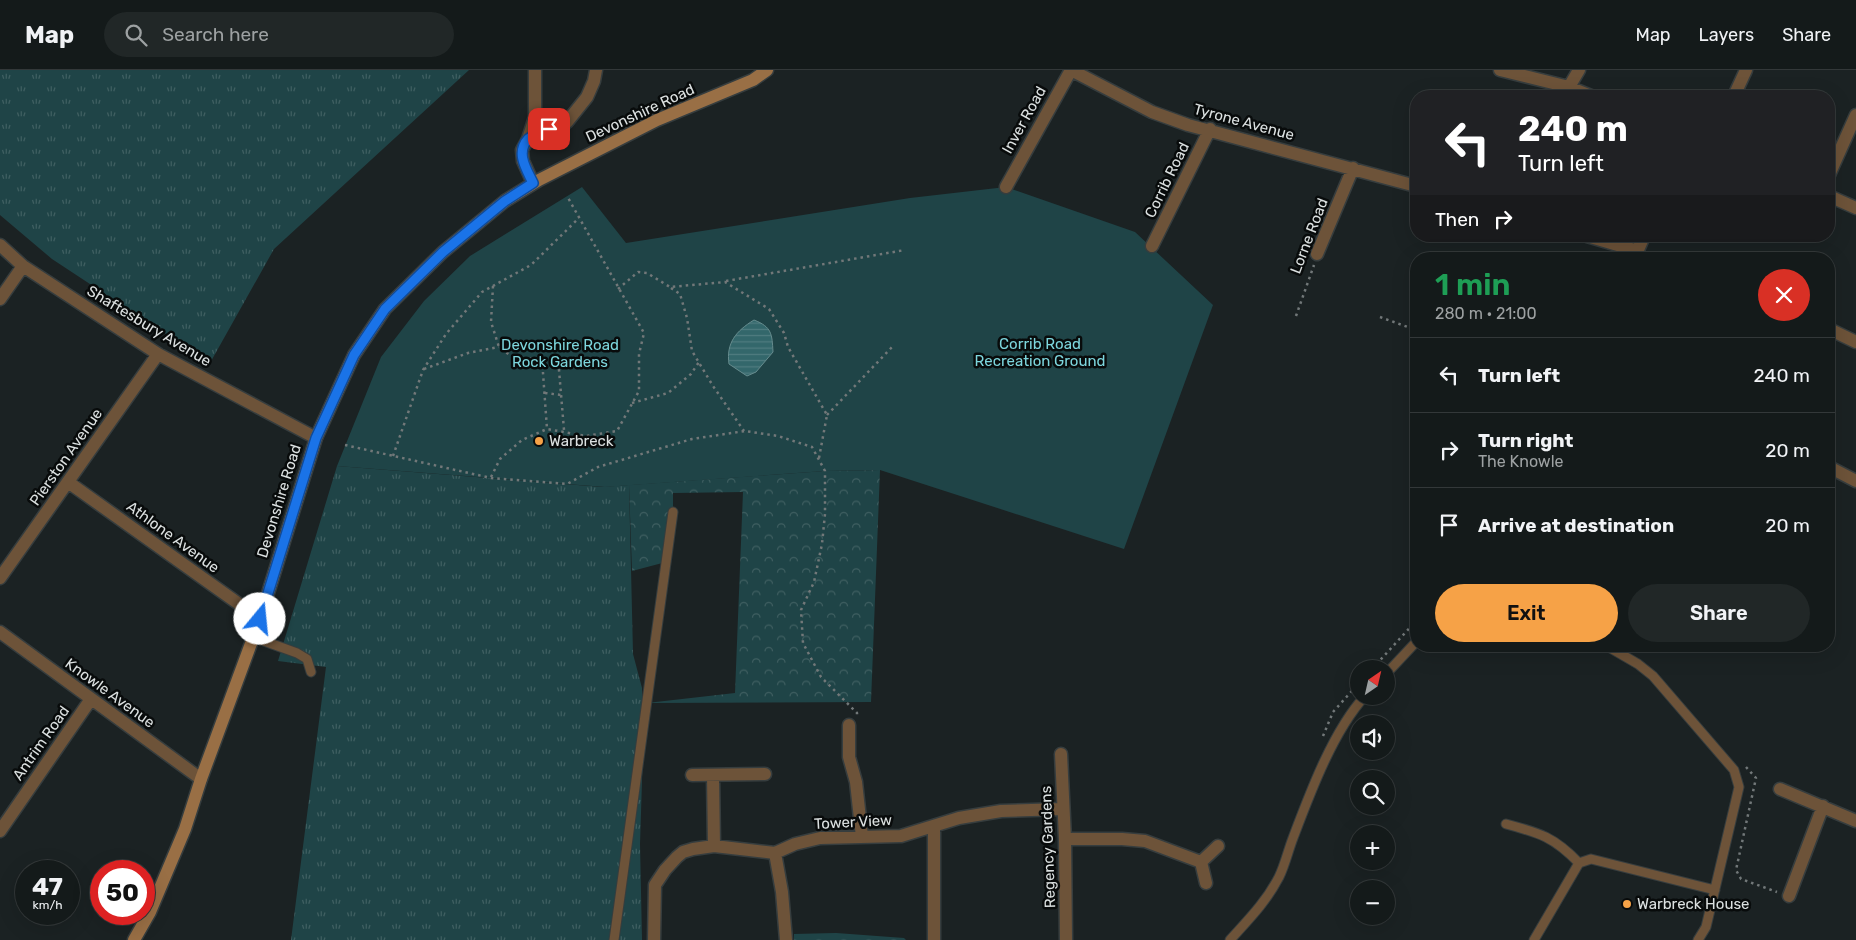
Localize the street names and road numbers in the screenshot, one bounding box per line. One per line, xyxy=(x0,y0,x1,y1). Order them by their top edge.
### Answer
street label: Devonshire Road xyxy=(583,80,697,146)
street label: Inver Road xyxy=(998,83,1050,157)
street label: Tyrone Avenue xyxy=(1192,100,1296,144)
street label: Corrib Road xyxy=(1141,139,1193,221)
street label: Lorne Road xyxy=(1286,196,1332,276)
street label: Shaftesbury Avenue xyxy=(84,282,214,370)
street label: Pierston Avenue xyxy=(26,405,106,509)
street label: Devonshire Road xyxy=(253,442,305,560)
street label: Athlone Avenue xyxy=(123,497,223,577)
street label: Knowle Avenue xyxy=(62,654,158,732)
street label: Antrim Road xyxy=(9,702,73,784)
street label: Regency Gardens xyxy=(1037,785,1059,908)
street label: Tower View xyxy=(814,811,892,833)

